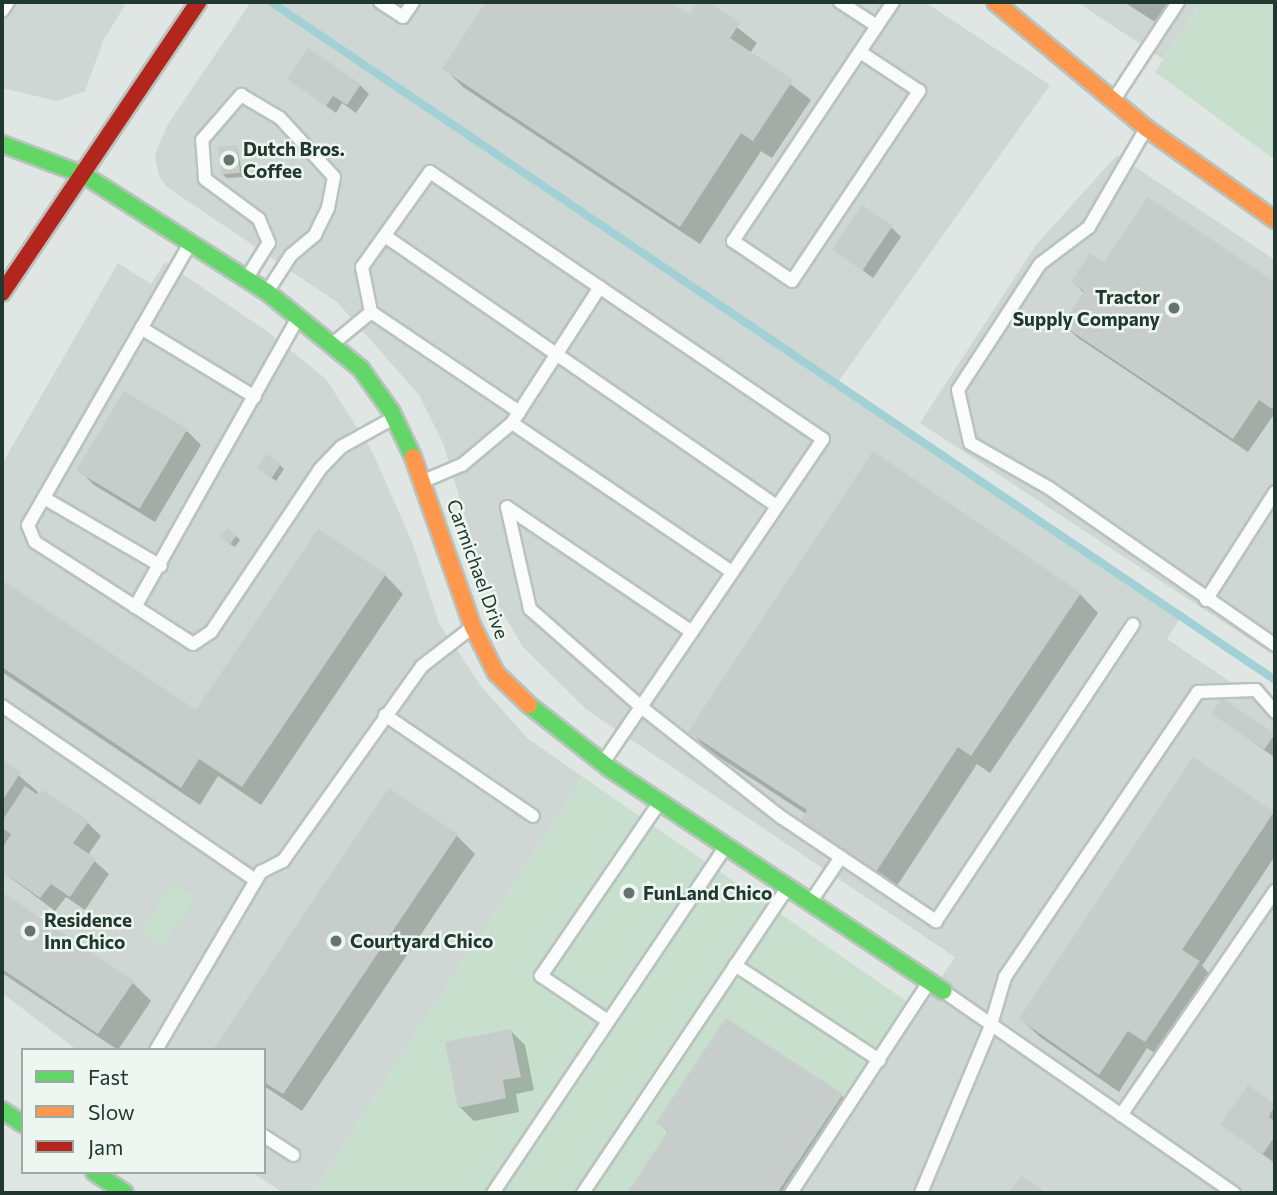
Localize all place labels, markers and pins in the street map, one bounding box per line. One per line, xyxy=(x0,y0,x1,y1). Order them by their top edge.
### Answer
place label: Dutch Bros. Coffee xyxy=(243,138,345,182)
marker: Dutch Bros. Coffee xyxy=(221,152,237,168)
place label: Tractor Supply Company xyxy=(1013,286,1160,330)
marker: Tractor Supply Company xyxy=(1166,300,1182,316)
place label: FunLand Chico xyxy=(643,882,772,904)
marker: FunLand Chico xyxy=(621,885,637,901)
place label: Residence Inn Chico xyxy=(44,909,132,953)
marker: Residence Inn Chico xyxy=(22,923,38,939)
place label: Courtyard Chico xyxy=(350,930,493,952)
marker: Courtyard Chico xyxy=(328,933,344,949)

